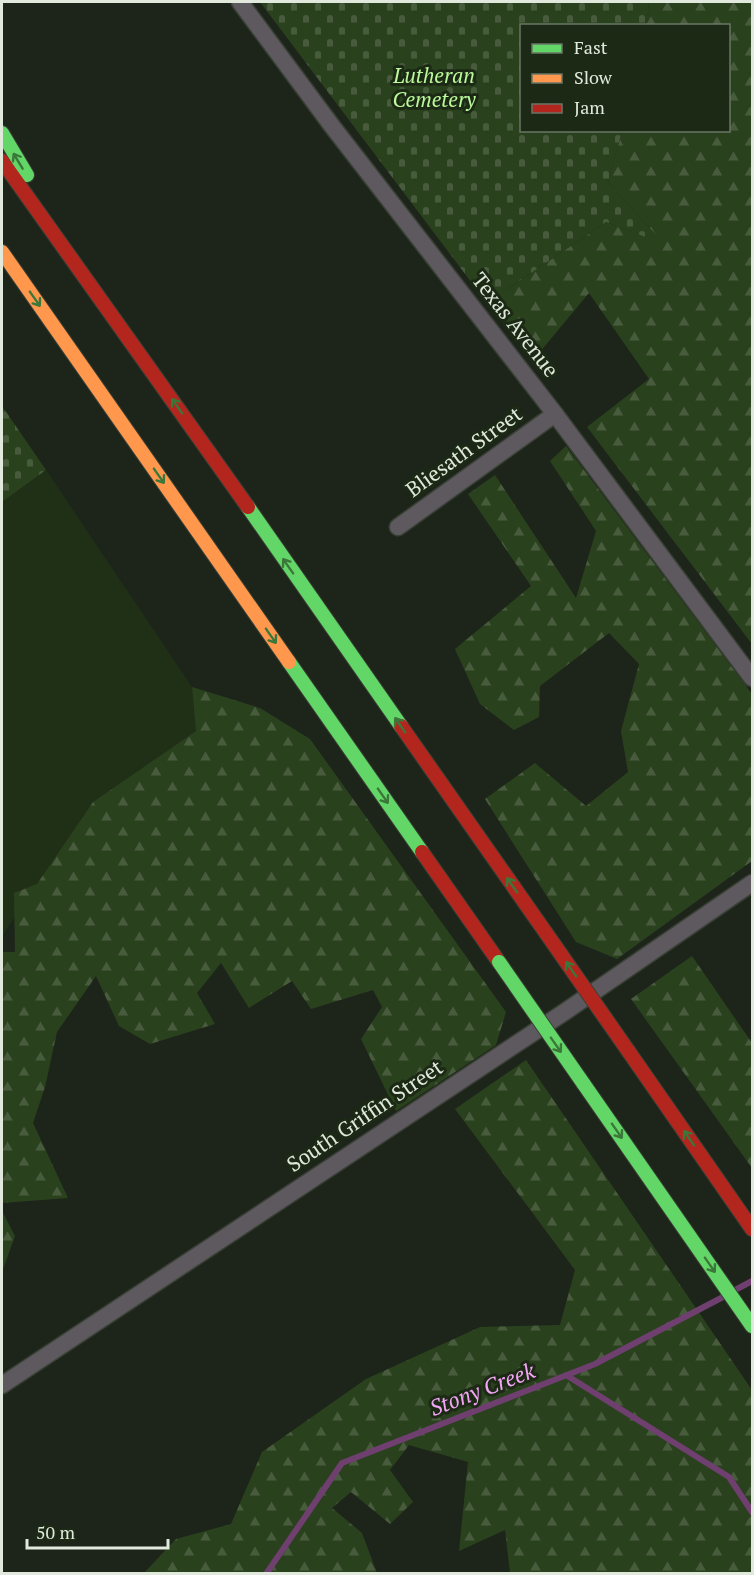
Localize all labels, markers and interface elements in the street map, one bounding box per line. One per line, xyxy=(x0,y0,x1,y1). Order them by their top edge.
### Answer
legend xyxy=(520,24,730,132)
text: Fast xyxy=(574,35,608,59)
park label: Lutheran Cemetery xyxy=(392,61,476,113)
text: Slow xyxy=(574,65,613,89)
text: Jam xyxy=(574,95,605,119)
one-way arrow xyxy=(12,153,24,170)
street label: Texas Avenue xyxy=(466,266,566,383)
one-way arrow xyxy=(29,291,41,307)
one-way arrow xyxy=(171,398,183,415)
street label: Bliesath Street xyxy=(400,399,527,503)
one-way arrow xyxy=(153,468,165,484)
one-way arrow xyxy=(282,558,295,574)
one-way arrow xyxy=(265,627,277,643)
one-way arrow xyxy=(394,718,406,734)
one-way arrow xyxy=(377,787,389,803)
one-way arrow xyxy=(506,877,518,894)
one-way arrow xyxy=(565,962,577,978)
one-way arrow xyxy=(550,1036,562,1052)
street label: South Griffin Street xyxy=(281,1052,448,1178)
one-way arrow xyxy=(611,1123,623,1139)
one-way arrow xyxy=(683,1130,695,1146)
one-way arrow xyxy=(704,1256,716,1272)
water label: Stony Creek xyxy=(425,1355,539,1422)
scale bar xyxy=(27,1512,168,1550)
text: 50 m xyxy=(36,1520,76,1544)

